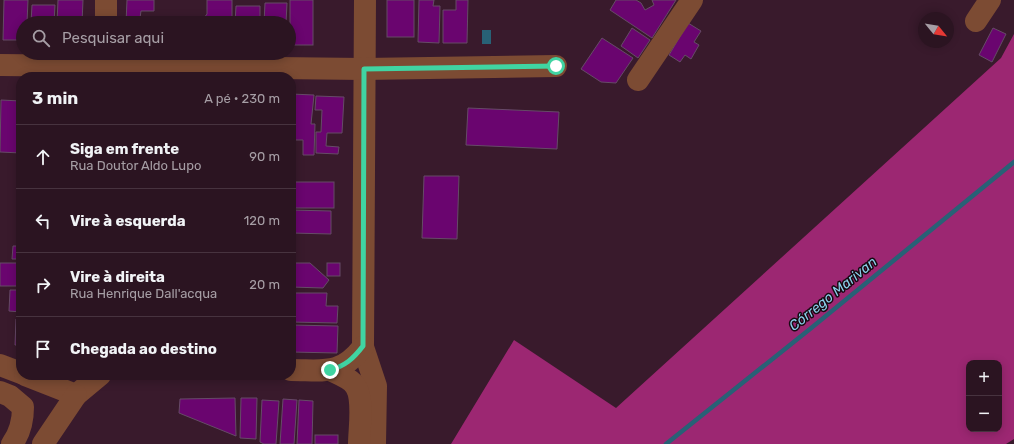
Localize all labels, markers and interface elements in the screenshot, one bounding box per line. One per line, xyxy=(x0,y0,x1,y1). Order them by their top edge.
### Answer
north arrow xyxy=(918,12,954,48)
search box xyxy=(16,16,296,60)
icon: search xyxy=(30,27,52,49)
text: Pesquisar aqui xyxy=(62,29,164,47)
route start xyxy=(547,57,565,75)
text: 3 min xyxy=(32,88,78,108)
text: A pé · 230 m xyxy=(204,91,280,106)
text: Siga em frente xyxy=(70,140,179,158)
icon: ahead xyxy=(32,146,54,168)
text: 90 m xyxy=(249,149,280,164)
text: Rua Doutor Aldo Lupo xyxy=(70,158,201,173)
icon: left xyxy=(32,210,54,232)
text: Vire à esquerda xyxy=(70,212,186,230)
text: 120 m xyxy=(244,213,280,228)
water label: Córrego Marivan xyxy=(786,253,880,335)
text: Vire à direita xyxy=(70,268,165,286)
icon: right xyxy=(32,274,54,296)
text: 20 m xyxy=(249,277,280,292)
text: Rua Henrique Dall'acqua xyxy=(70,286,217,301)
icon: arrive xyxy=(32,338,54,360)
text: Chegada ao destino xyxy=(70,340,217,358)
map controls xyxy=(966,360,1002,432)
button: + xyxy=(966,360,1002,396)
route end xyxy=(321,361,339,379)
button: − xyxy=(966,396,1002,432)

